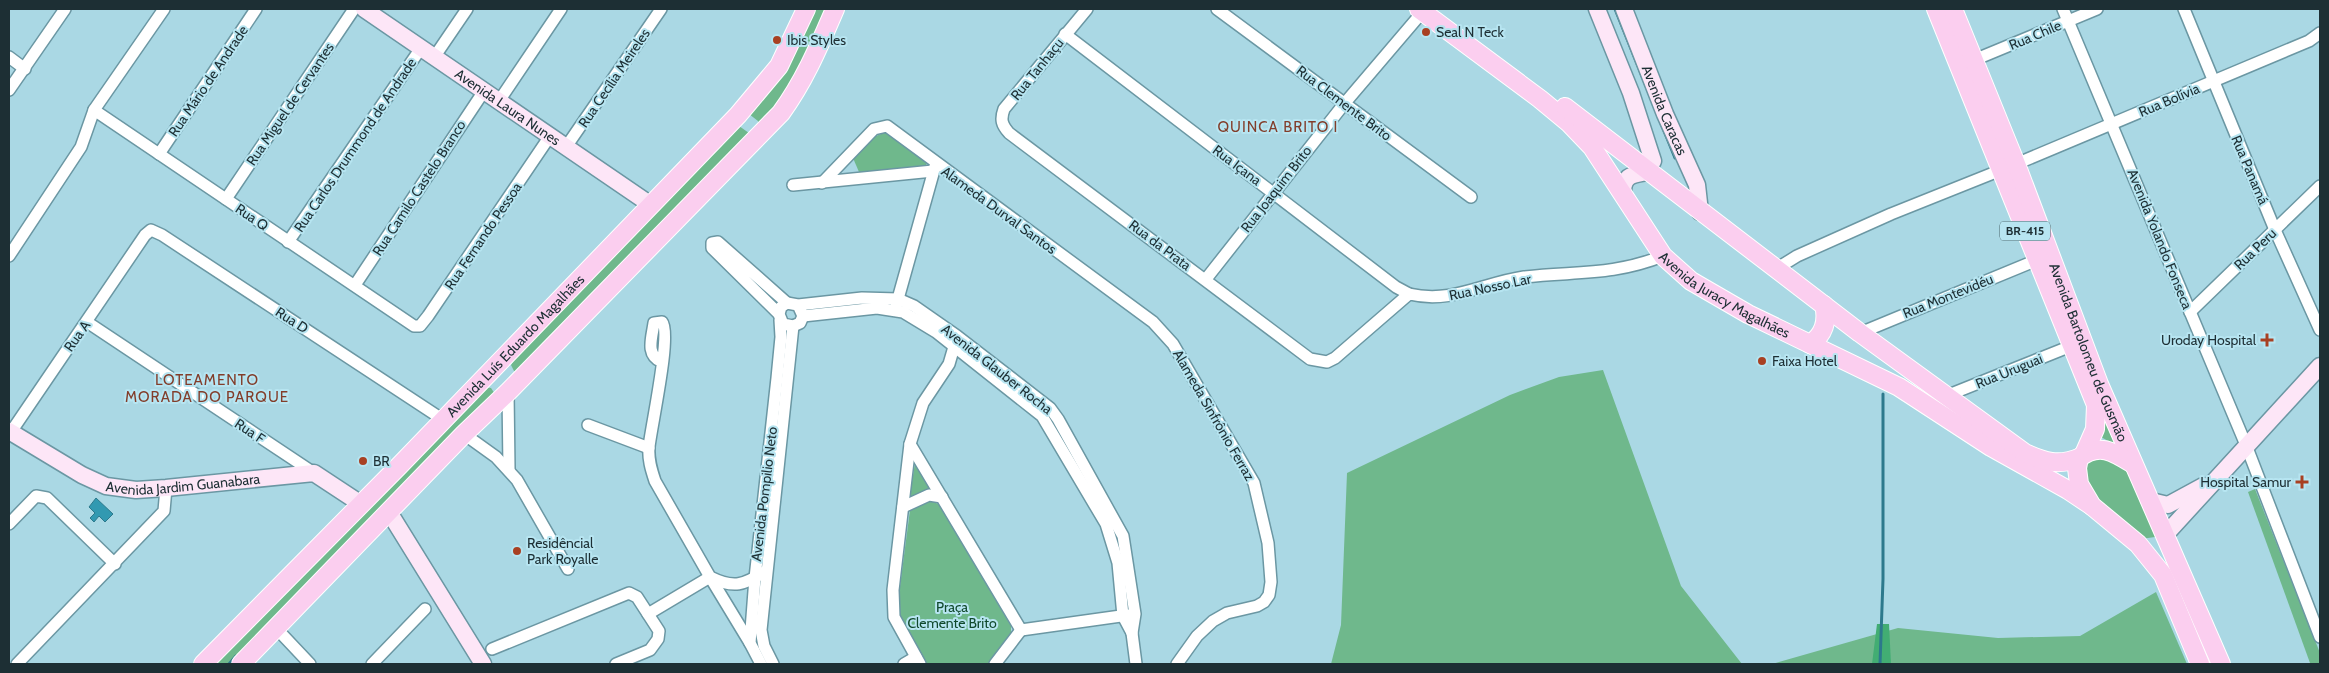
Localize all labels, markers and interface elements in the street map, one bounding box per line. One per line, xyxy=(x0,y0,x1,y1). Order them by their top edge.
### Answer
street label: Rua Chile xyxy=(2006,16,2064,54)
street label: Rua Mário de Andrade xyxy=(164,22,252,140)
place label: Seal N Teck xyxy=(1436,23,1504,41)
street label: Rua Cecília Meireles xyxy=(574,25,654,131)
marker: Seal N Teck xyxy=(1420,26,1432,38)
place label: Ibis Styles xyxy=(787,31,846,49)
marker: Ibis Styles xyxy=(771,34,783,46)
street label: Rua Tanhaçu xyxy=(1007,34,1067,104)
street label: Rua Miguel de Cervantes xyxy=(242,39,338,169)
street label: Rua Carlos Drummond de Andrade xyxy=(290,54,420,236)
street label: Rua Clemente Brito xyxy=(1293,61,1395,145)
street label: Avenida Caracas xyxy=(1638,63,1691,158)
street label: Avenida Laura Nunes xyxy=(452,65,564,150)
street label: Rua Bolívia xyxy=(2136,79,2202,121)
street label: Rua Camilo Castelo Branco xyxy=(368,116,470,259)
district label: QUINCA BRITO I xyxy=(1218,118,1338,136)
street label: Rua Panamá xyxy=(2227,133,2273,208)
street label: Rua Içana xyxy=(1209,141,1265,189)
street label: Rua Joaquim Brito xyxy=(1237,142,1316,236)
street label: Alameda Durval Santos xyxy=(938,162,1060,258)
street label: Avenida Yolando Fonseca xyxy=(2124,166,2196,312)
street label: Rua Fernando Pessoa xyxy=(440,179,526,293)
street label: Rua Q xyxy=(232,199,272,235)
street label: Rua da Prata xyxy=(1125,216,1195,274)
road number: BR-415 xyxy=(2000,222,2050,240)
street label: Rua Peru xyxy=(2230,224,2280,274)
street label: Avenida Juracy Magalhães xyxy=(1655,248,1793,342)
street label: Avenida Bartolomeu de Gusmão xyxy=(2045,260,2132,445)
street label: Rua Nosso Lar xyxy=(1447,269,1533,304)
street label: Avenida Luís Eduardo Magalhães xyxy=(442,270,588,421)
street label: Rua Montevidéu xyxy=(1900,270,1996,322)
street label: Rua D xyxy=(272,303,312,337)
street label: Rua A xyxy=(60,317,94,355)
street label: Avenida Glauber Rocha xyxy=(938,320,1056,418)
place label: Uroday Hospital xyxy=(2161,331,2257,349)
marker: Uroday Hospital xyxy=(2260,333,2274,347)
street label: Alameda Sinfrônio Ferraz xyxy=(1169,346,1259,484)
street label: Rua Uruguai xyxy=(1973,349,2045,393)
place label: Faixa Hotel xyxy=(1772,352,1838,370)
marker: Faixa Hotel xyxy=(1756,355,1768,367)
district label: LOTEAMENTO MORADA DO PARQUE xyxy=(125,371,289,406)
street label: Rua F xyxy=(231,414,269,448)
street label: Avenida Pompilio Neto xyxy=(747,425,781,562)
place label: BR xyxy=(373,452,390,470)
marker: BR xyxy=(357,455,369,467)
street label: Avenida Jardim Guanabara xyxy=(105,470,261,499)
place label: Hospital Samur xyxy=(2200,473,2292,491)
marker: Hospital Samur xyxy=(2295,475,2309,489)
place label: Residêncial Park Royalle xyxy=(527,534,599,568)
marker: Residêncial Park Royalle xyxy=(511,545,523,557)
park label: Praça Clemente Brito xyxy=(907,598,997,632)

